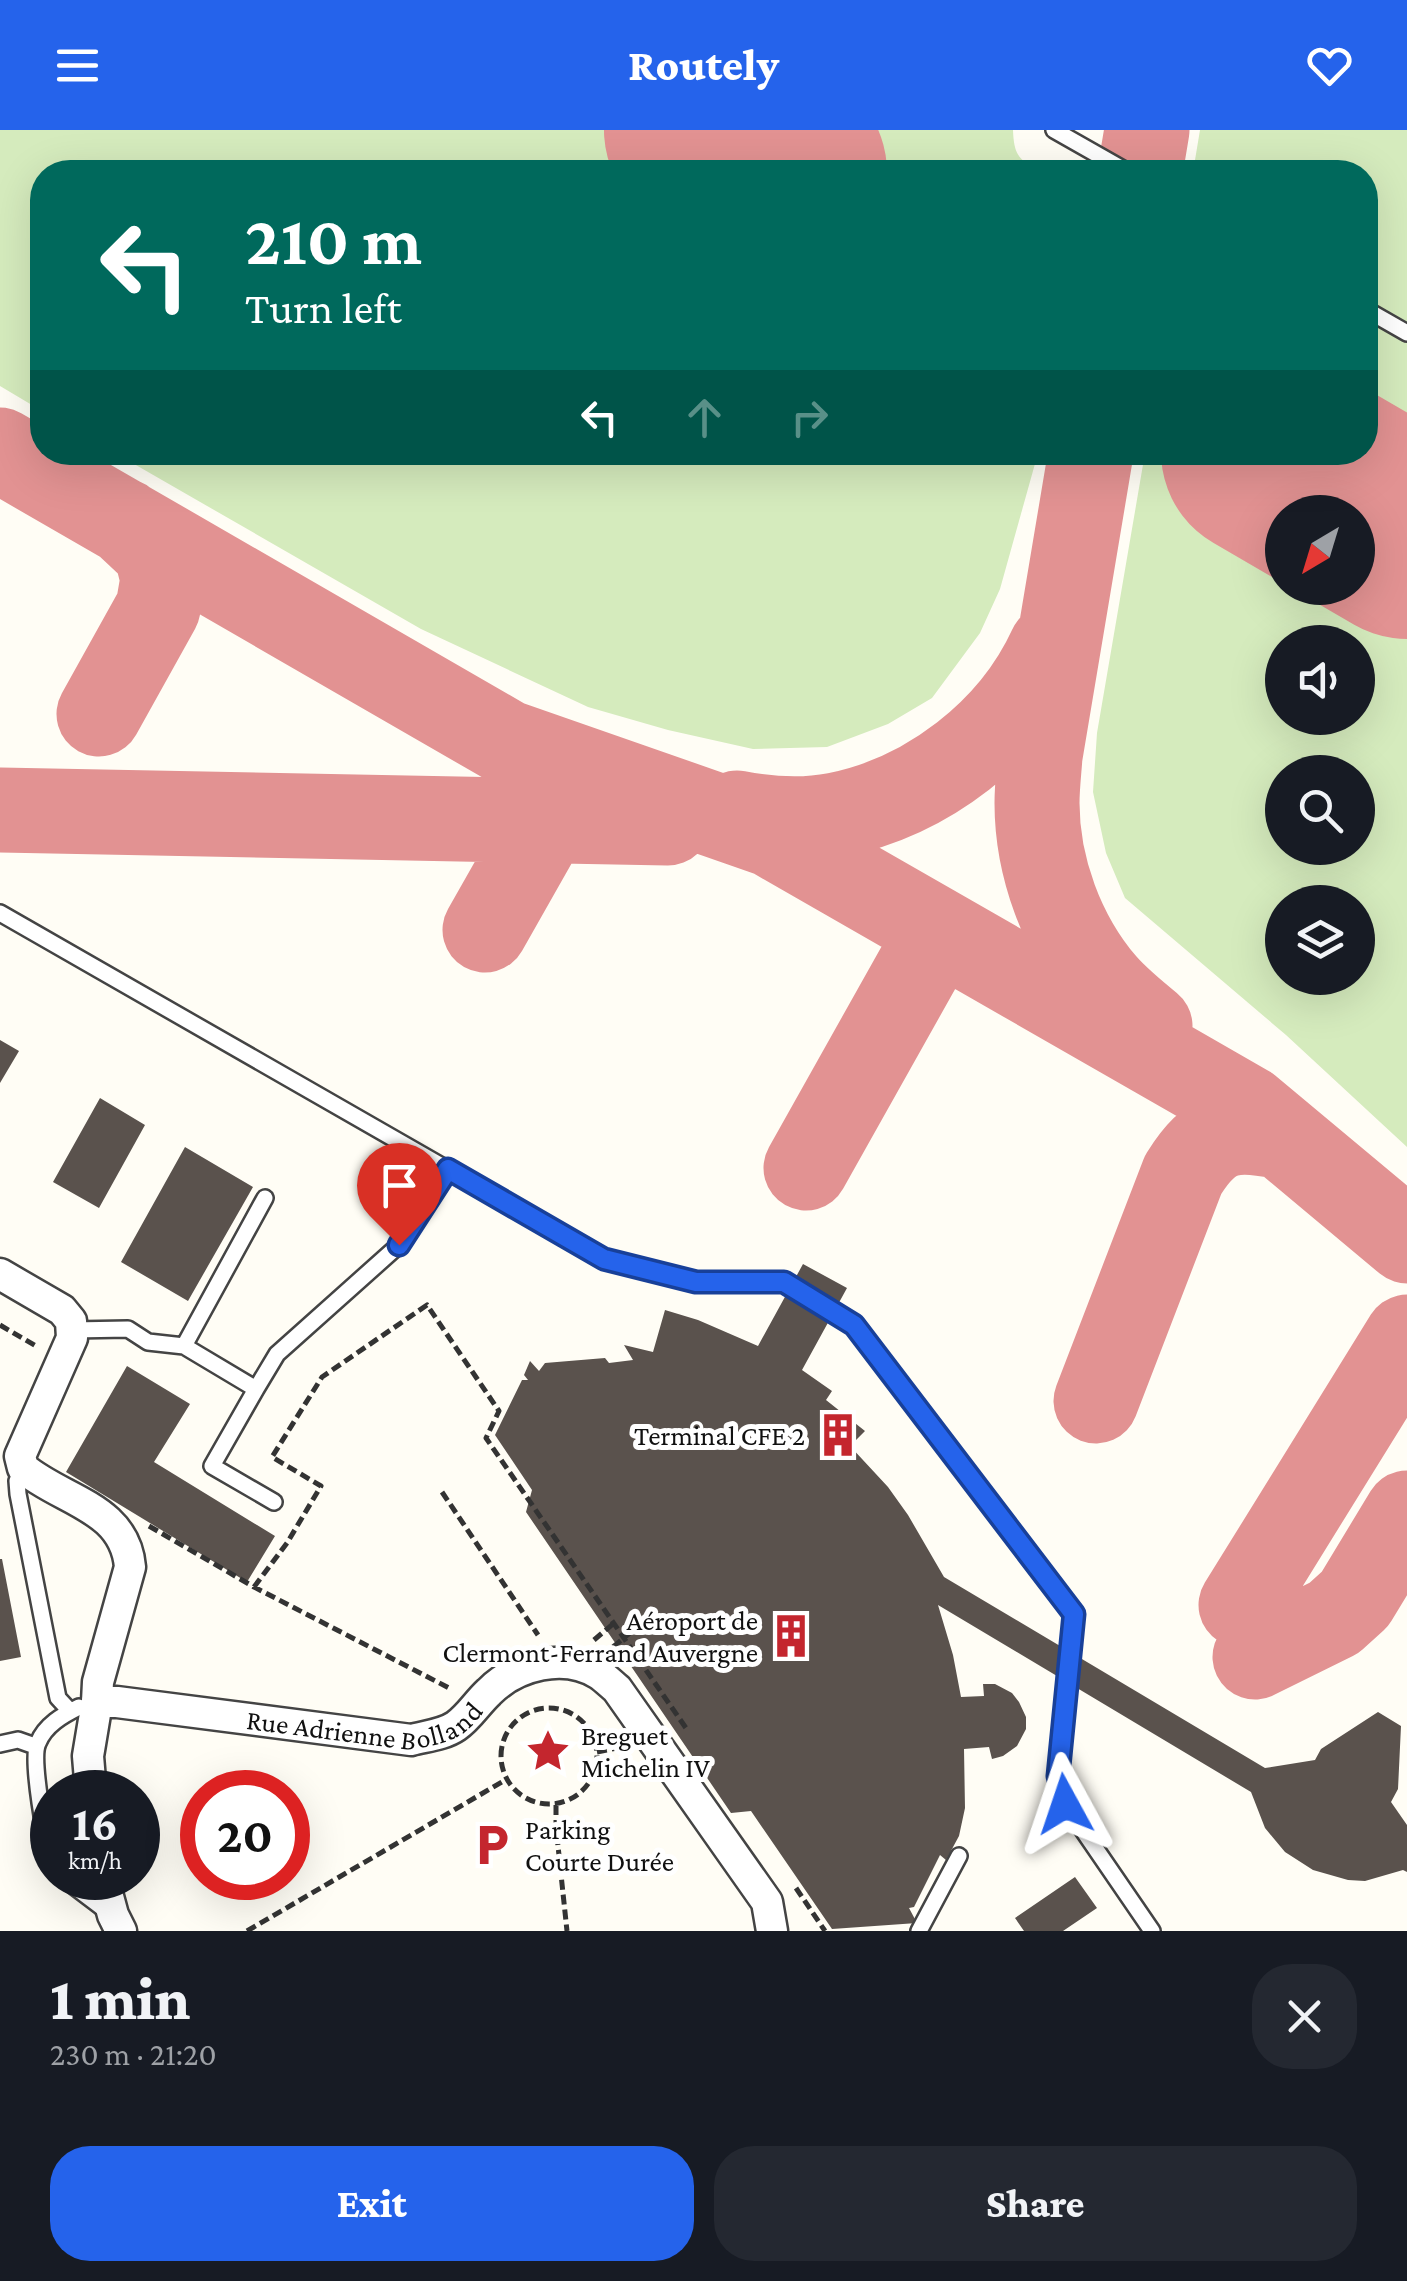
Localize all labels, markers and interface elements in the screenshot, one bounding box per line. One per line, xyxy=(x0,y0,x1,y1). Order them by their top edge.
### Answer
icon: menu xyxy=(50,38,105,93)
icon: heart xyxy=(1302,38,1357,93)
text: Routely xyxy=(628,40,779,90)
icon: left xyxy=(80,200,210,330)
text: 210 m xyxy=(245,201,422,279)
text: Turn left xyxy=(245,283,402,333)
icon: left xyxy=(572,390,627,445)
icon: ahead xyxy=(677,390,732,445)
icon: right xyxy=(782,390,837,445)
north arrow xyxy=(1265,495,1375,605)
map controls xyxy=(1265,495,1375,995)
button: sound xyxy=(1265,625,1375,735)
button: search xyxy=(1265,755,1375,865)
button: layers xyxy=(1265,885,1375,995)
pin xyxy=(357,1143,442,1246)
icon: arrive xyxy=(372,1158,427,1213)
building icon: Terminal CFE 2 xyxy=(814,1411,862,1459)
place label: Terminal CFE 2 xyxy=(634,1420,805,1451)
place label: Aéroport de Clermont-Ferrand Auvergne xyxy=(442,1605,758,1668)
building icon: Aéroport de Clermont-Ferrand Auvergne xyxy=(767,1612,815,1660)
street label: Rue Adrienne Bolland xyxy=(245,1695,489,1756)
place label: Breguet Michelin IV xyxy=(581,1720,710,1783)
place icon: Breguet Michelin IV xyxy=(524,1727,572,1775)
position arrow xyxy=(1013,1752,1117,1856)
speed limit sign: 20 xyxy=(180,1770,310,1900)
text: 16 xyxy=(72,1795,118,1851)
place label: Parking Courte Durée xyxy=(525,1814,674,1877)
parking icon: Parking Courte Durée xyxy=(468,1821,516,1869)
text: km/h xyxy=(68,1847,122,1874)
button: close xyxy=(1252,1964,1357,2069)
text: 1 min xyxy=(50,1965,190,2032)
text: 230 m · 21:20 xyxy=(50,2036,216,2072)
button: Exit xyxy=(50,2146,694,2261)
button: Share xyxy=(714,2146,1357,2261)

